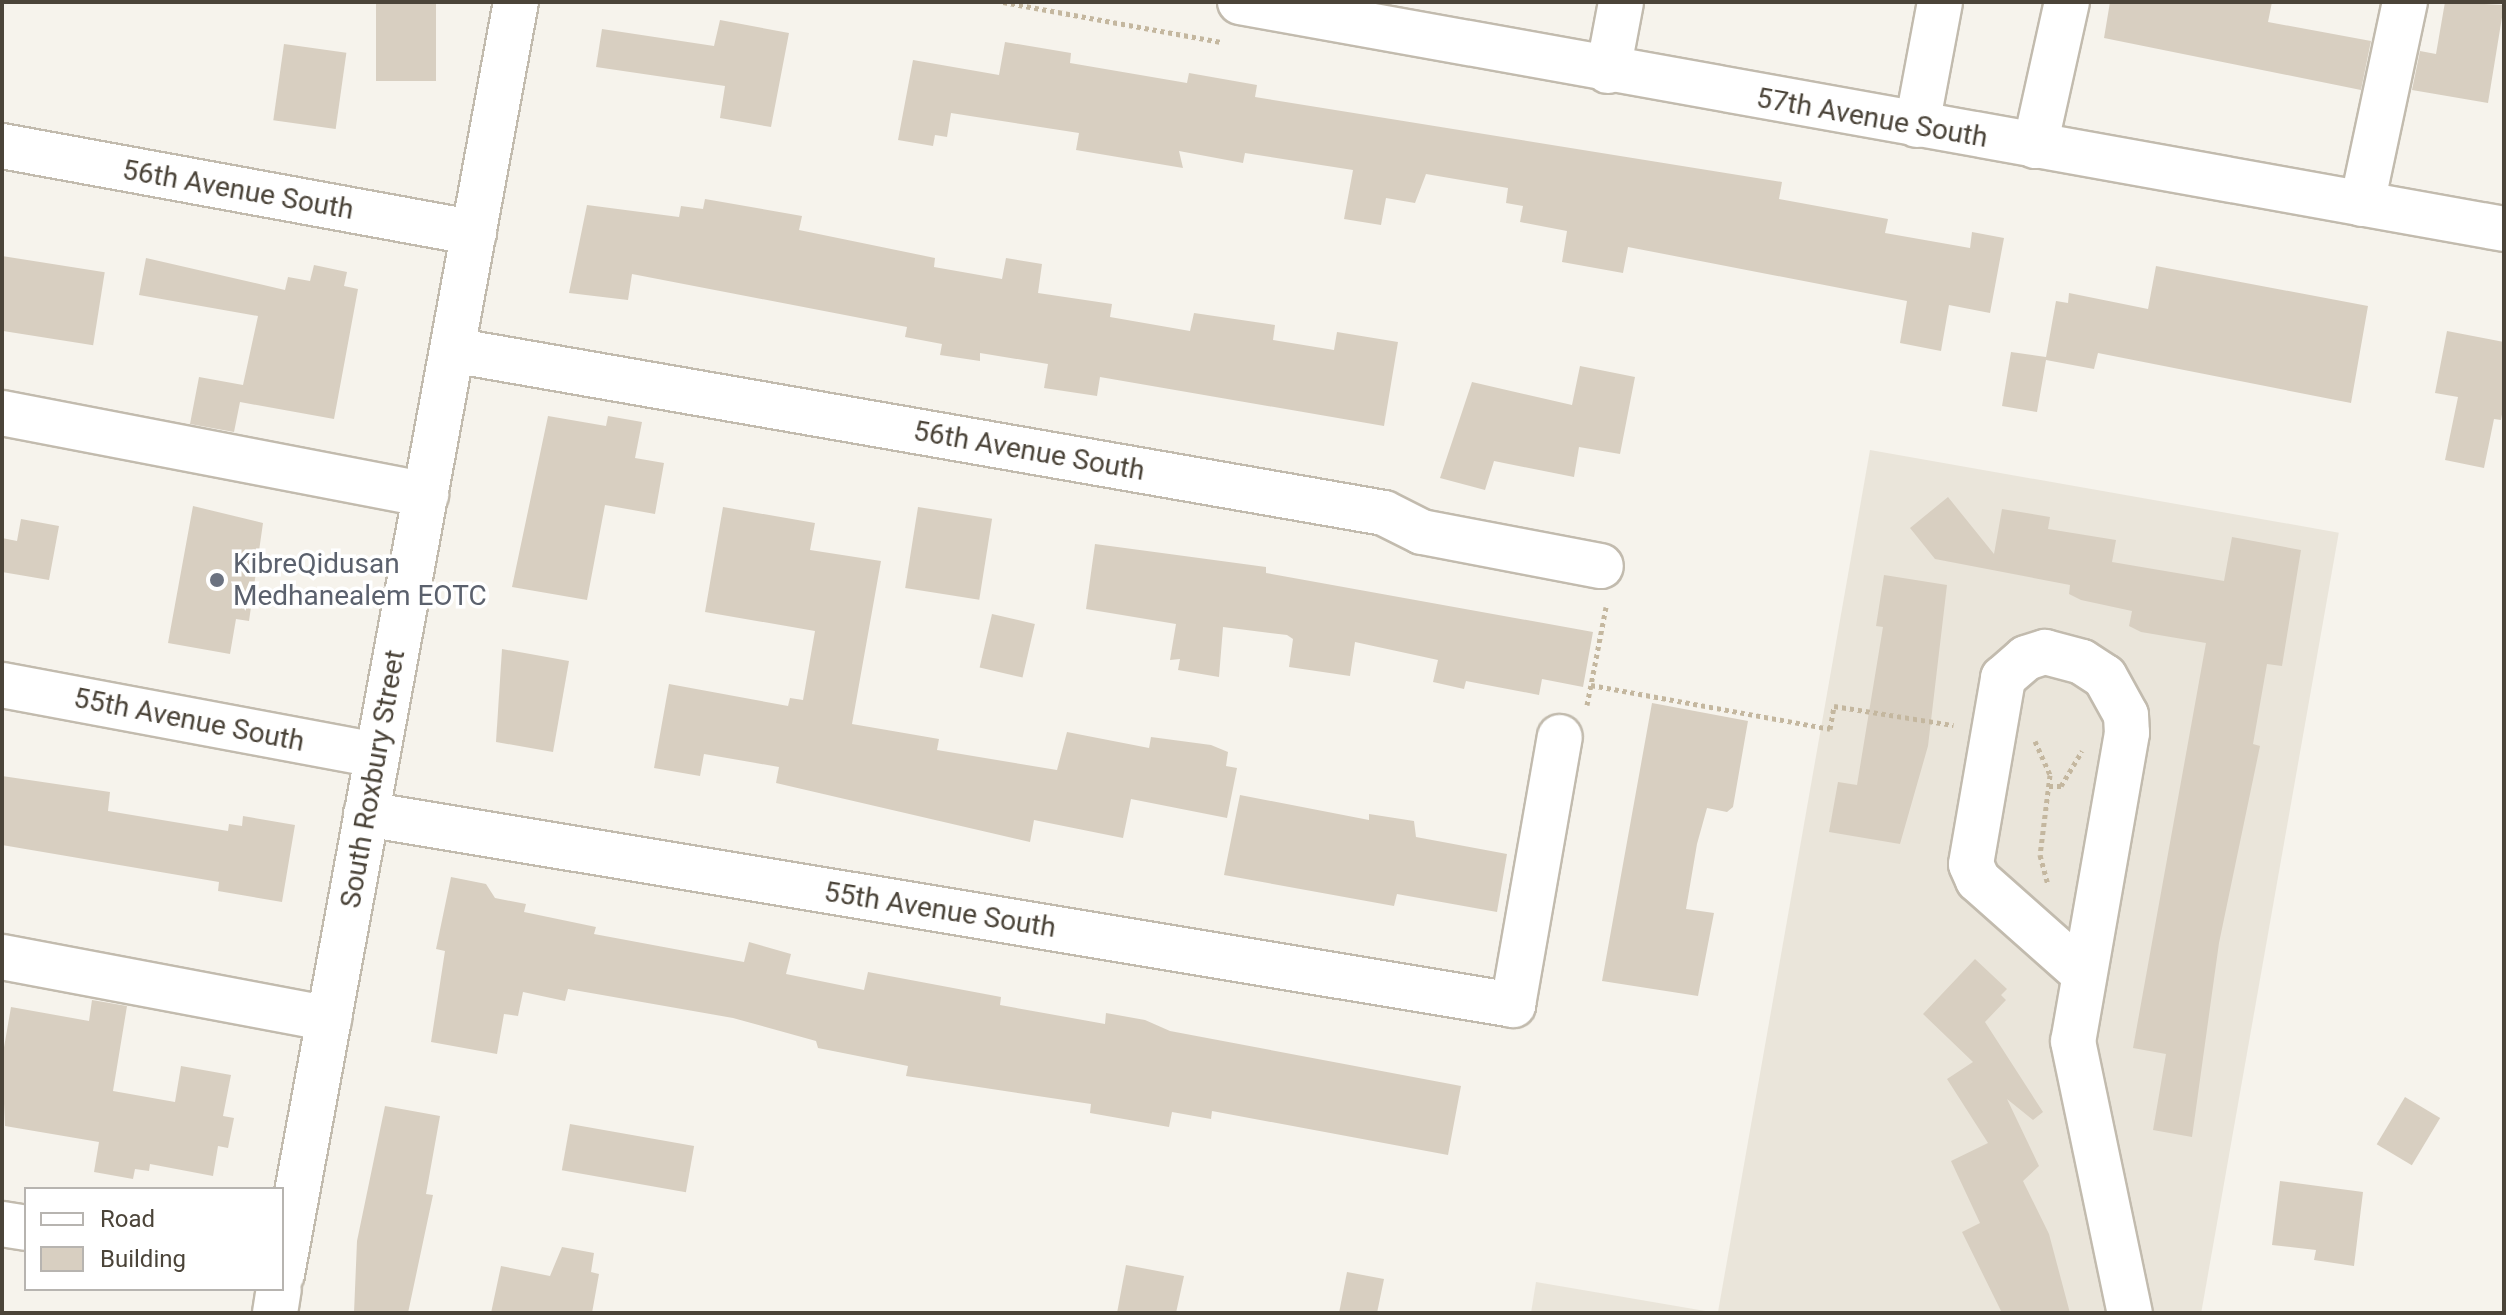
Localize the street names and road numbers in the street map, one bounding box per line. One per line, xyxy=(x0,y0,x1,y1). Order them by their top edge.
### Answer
street label: 57th Avenue South xyxy=(1754,81,1990,155)
street label: 56th Avenue South xyxy=(120,153,356,227)
street label: 56th Avenue South xyxy=(911,414,1147,488)
street label: South Roxbury Street xyxy=(334,647,412,911)
street label: 55th Avenue South xyxy=(71,681,307,759)
street label: 55th Avenue South xyxy=(822,875,1058,945)

